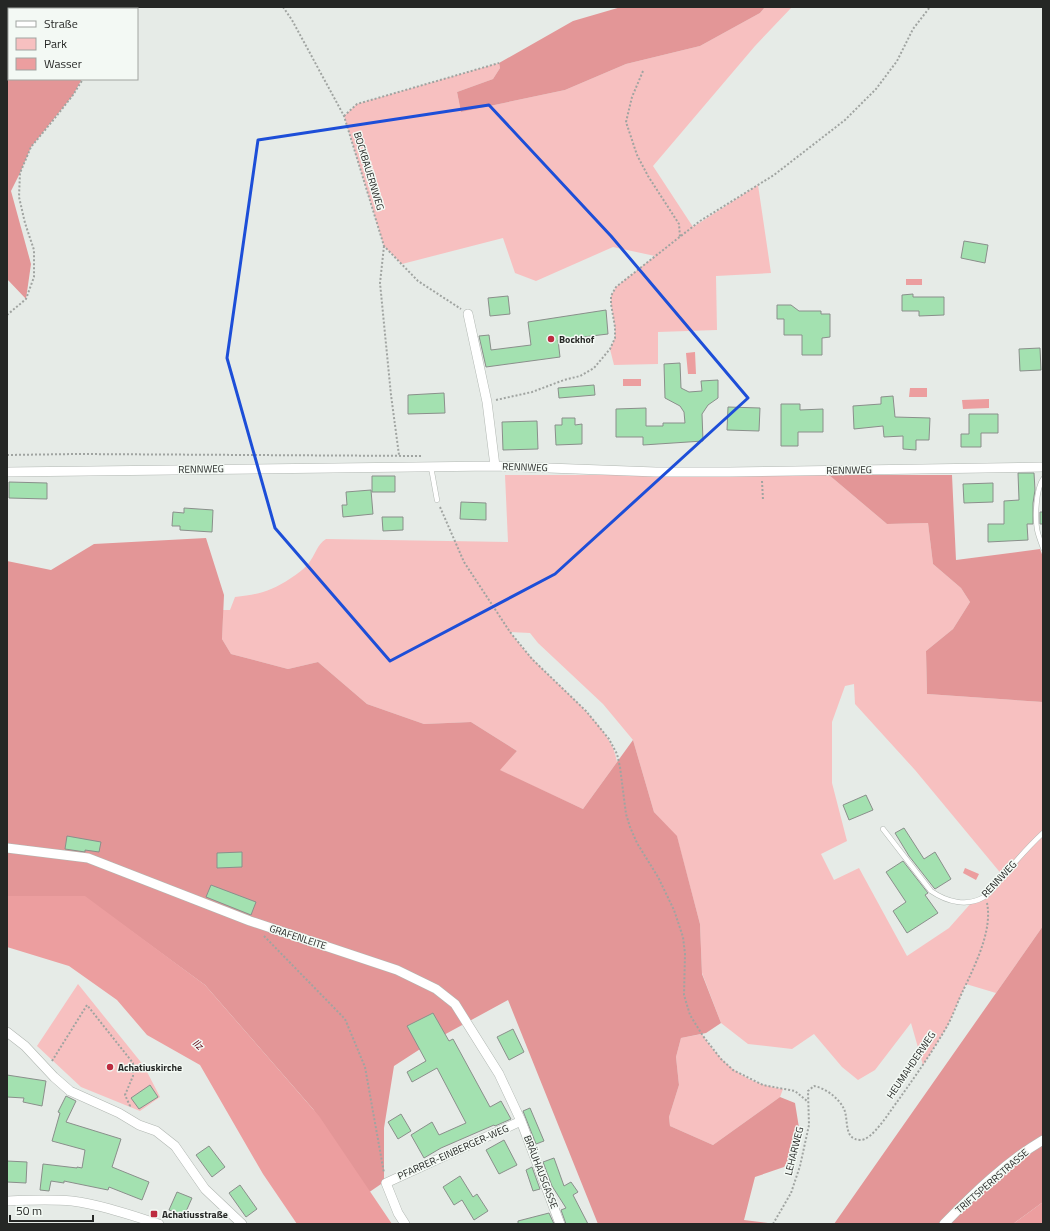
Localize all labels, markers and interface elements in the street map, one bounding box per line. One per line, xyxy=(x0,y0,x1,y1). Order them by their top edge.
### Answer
legend xyxy=(8,8,138,80)
text: Straße xyxy=(44,14,78,33)
text: Park xyxy=(44,34,67,53)
text: Wasser xyxy=(44,54,82,73)
street label: BOCKBAUERNWEG xyxy=(350,130,388,212)
place label: Bockhof xyxy=(559,332,595,347)
marker: Bockhof xyxy=(546,334,556,344)
street label: RENNWEG xyxy=(502,459,548,475)
street label: RENNWEG xyxy=(178,461,224,477)
street label: RENNWEG xyxy=(826,462,872,478)
street label: RENNWEG xyxy=(978,857,1020,901)
street label: GRAFENLEITE xyxy=(267,921,329,953)
street label: HEUMAHDERWEG xyxy=(883,1028,939,1102)
water label: Ilz xyxy=(189,1035,208,1054)
place label: Achatiuskirche xyxy=(118,1060,182,1075)
marker: Achatiuskirche xyxy=(105,1062,115,1072)
street label: PFARRER-EINBERGER-WEG xyxy=(395,1121,511,1183)
street label: LEHARWEG xyxy=(781,1125,807,1177)
street label: BRÄUHAUSGASSE xyxy=(520,1133,562,1211)
street label: TRIFTSPERRSTRASSE xyxy=(952,1145,1032,1217)
scale bar xyxy=(10,1197,93,1223)
text: 50 m xyxy=(16,1201,42,1220)
place label: Achatiusstraße xyxy=(162,1207,228,1222)
marker: Achatiusstraße xyxy=(149,1209,159,1219)

